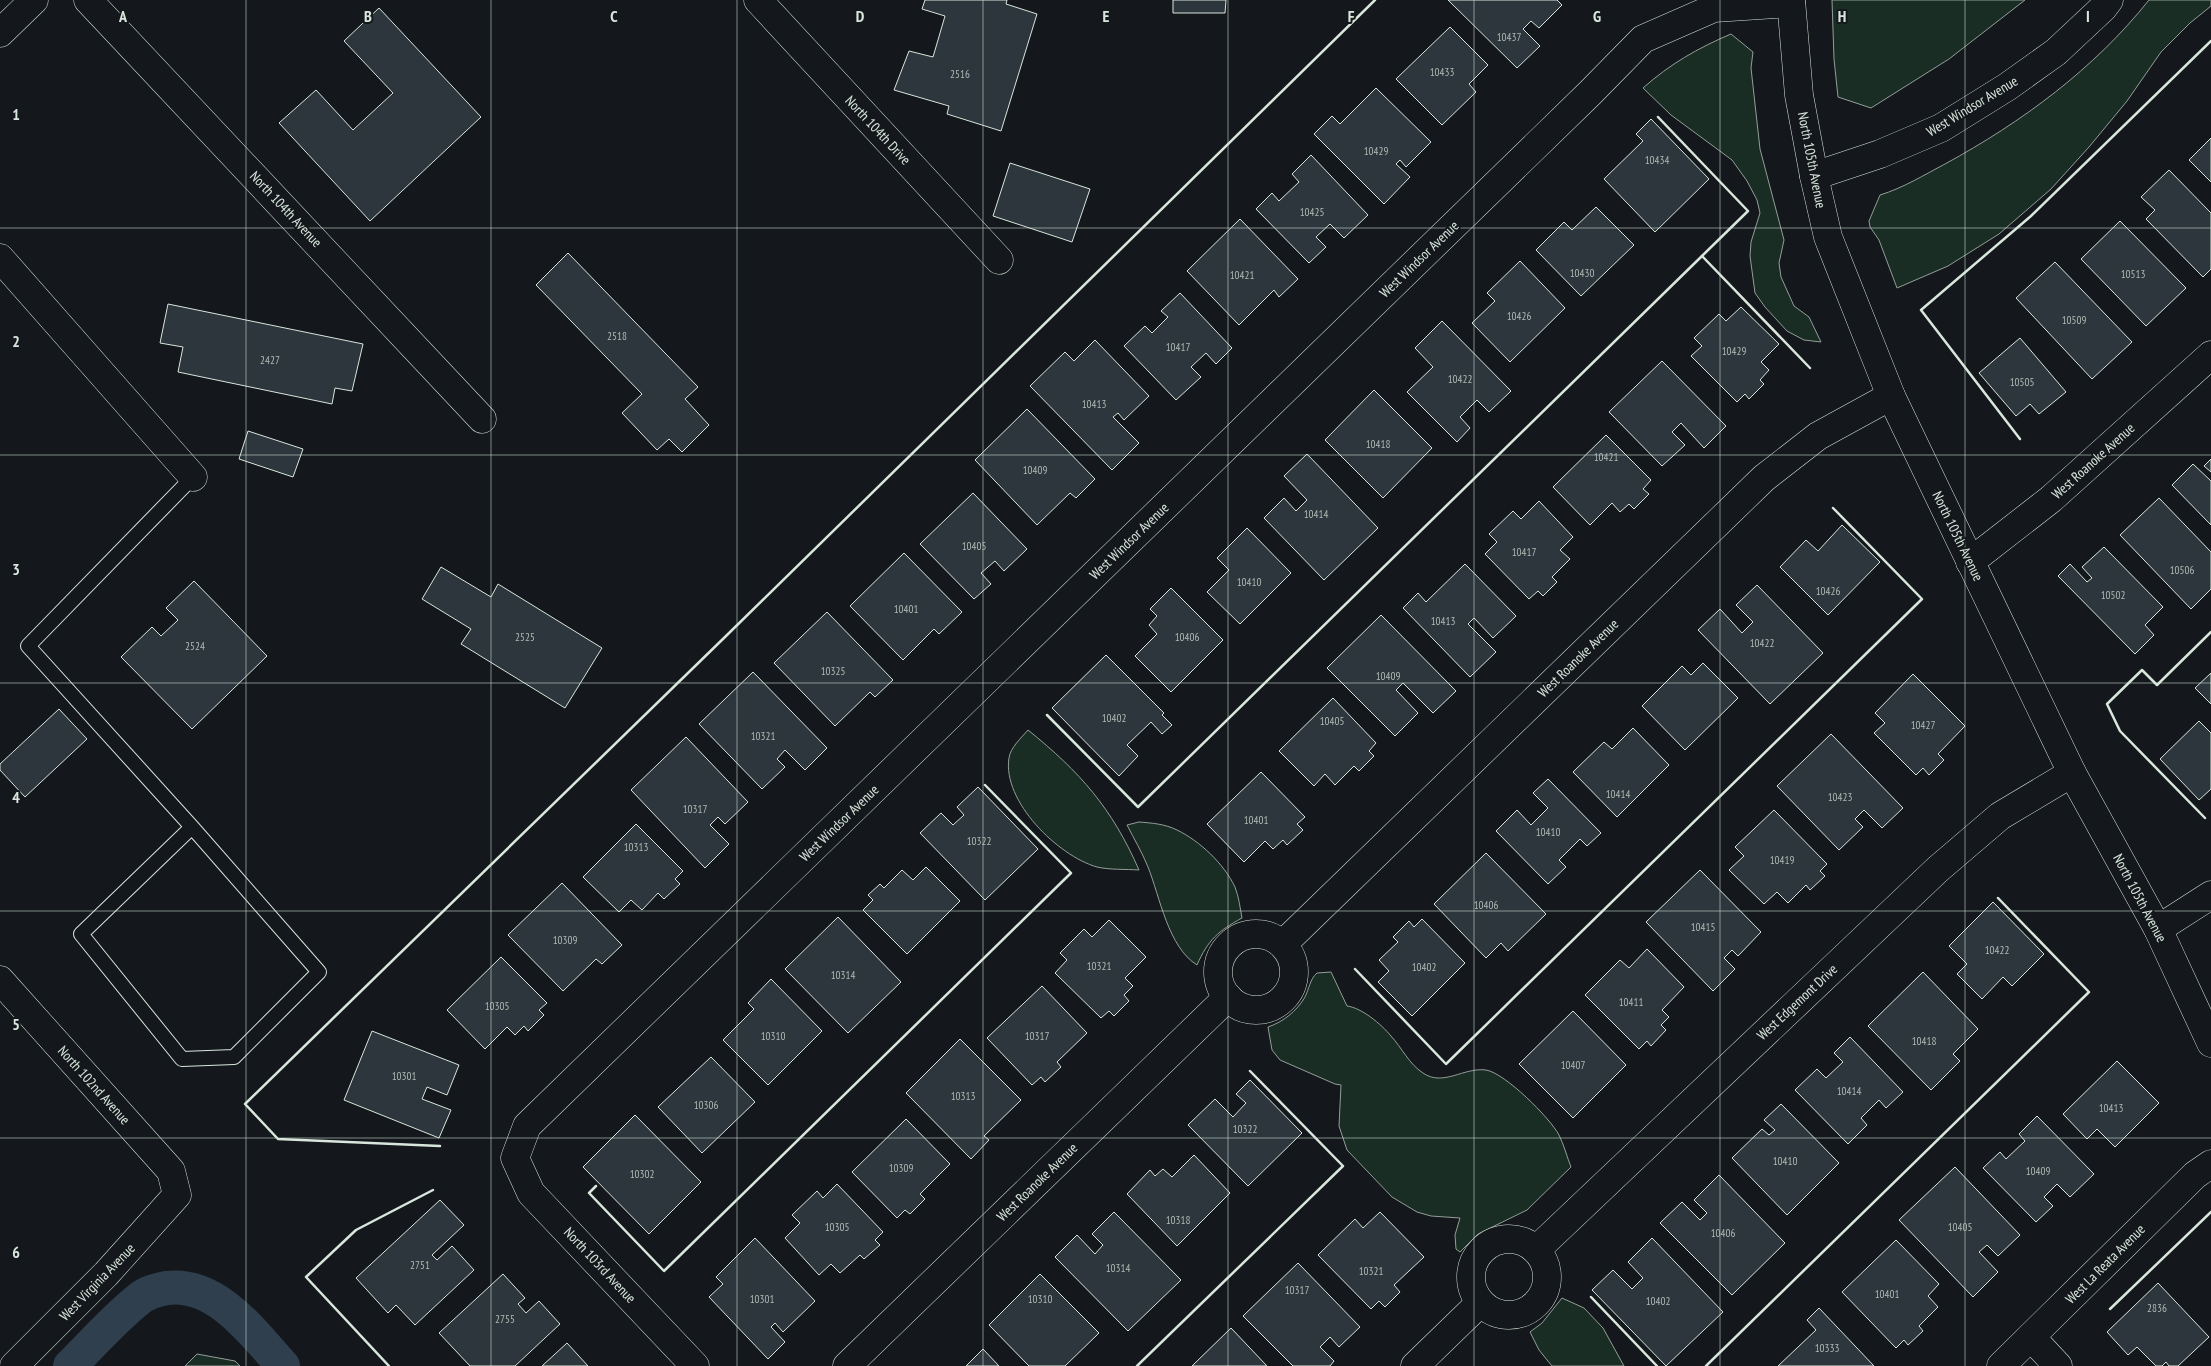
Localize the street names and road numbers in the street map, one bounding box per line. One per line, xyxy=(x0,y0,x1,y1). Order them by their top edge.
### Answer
street label: West Windsor Avenue xyxy=(1923,72,2021,140)
street label: North 104th Drive xyxy=(841,92,915,168)
street label: North 105th Avenue xyxy=(1794,110,1830,210)
street label: North 104th Avenue xyxy=(246,167,326,251)
street label: West Windsor Avenue xyxy=(1376,217,1463,301)
street label: West Roanoke Avenue xyxy=(2048,419,2138,503)
street label: North 105th Avenue xyxy=(1929,488,1988,584)
street label: West Windsor Avenue xyxy=(1086,499,1173,583)
street label: West Roanoke Avenue xyxy=(1534,615,1622,701)
street label: West Windsor Avenue xyxy=(796,781,883,865)
street label: North 105th Avenue xyxy=(2109,851,2171,946)
street label: West Edgemont Drive xyxy=(1753,960,1841,1044)
street label: North 102nd Avenue xyxy=(54,1042,134,1128)
street label: West Roanoke Avenue xyxy=(993,1139,1081,1225)
street label: West La Reata Avenue xyxy=(2061,1220,2149,1308)
street label: North 103rd Avenue xyxy=(560,1223,640,1307)
street label: West Virginia Avenue xyxy=(55,1239,139,1325)

